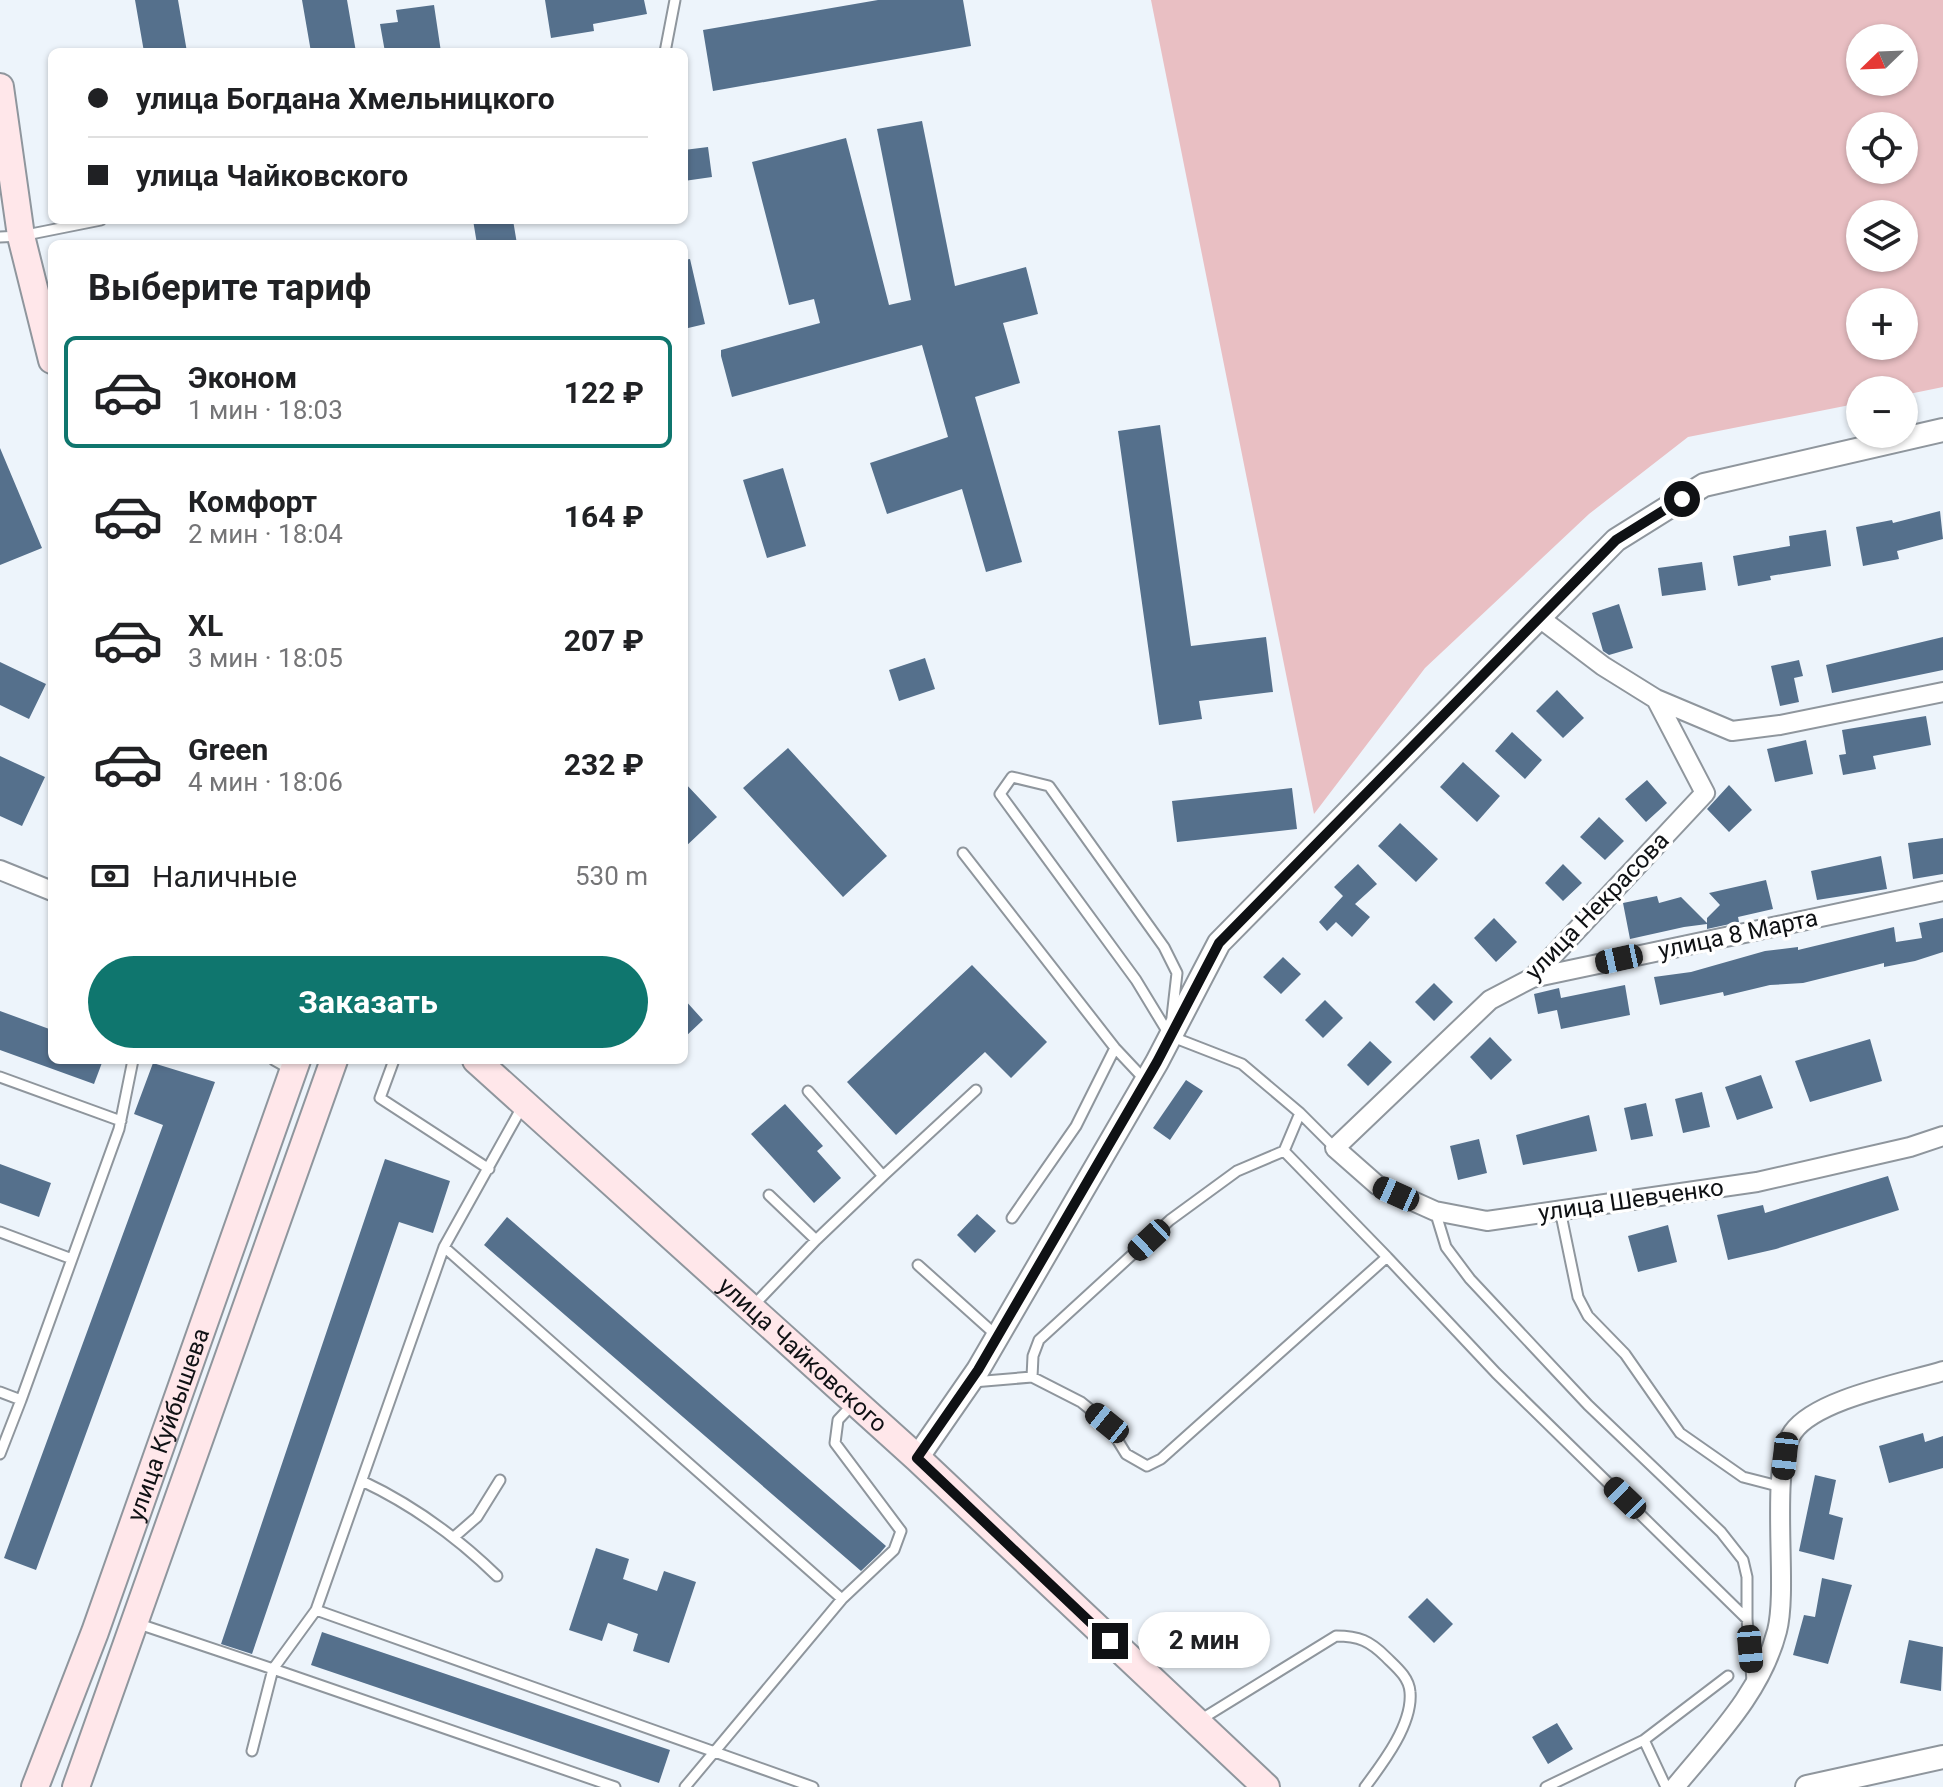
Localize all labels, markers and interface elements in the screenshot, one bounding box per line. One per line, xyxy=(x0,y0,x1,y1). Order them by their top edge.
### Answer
north arrow xyxy=(1846,24,1918,96)
map controls xyxy=(1846,24,1918,448)
text: улица Богдана Хмельницкого xyxy=(136,81,555,116)
button: locate xyxy=(1846,112,1918,184)
text: улица Чайковского xyxy=(136,158,408,193)
button: layers xyxy=(1846,200,1918,272)
text: Выберите тариф xyxy=(88,267,371,309)
button: + xyxy=(1846,288,1918,360)
icon: car xyxy=(92,356,164,428)
text: Эконом xyxy=(188,360,297,395)
text: 122 ₽ xyxy=(564,375,644,410)
button: − xyxy=(1846,376,1918,448)
text: 1 мин · 18:03 xyxy=(188,395,343,425)
icon: car xyxy=(92,480,164,552)
route start xyxy=(1664,481,1700,517)
text: Комфорт xyxy=(188,484,317,519)
text: 164 ₽ xyxy=(564,499,644,534)
text: 2 мин · 18:04 xyxy=(188,519,343,549)
icon: car xyxy=(92,604,164,676)
text: XL xyxy=(188,608,223,643)
text: 207 ₽ xyxy=(564,623,644,658)
text: 3 мин · 18:05 xyxy=(188,643,343,673)
icon: car xyxy=(92,728,164,800)
text: Green xyxy=(188,732,268,767)
text: 232 ₽ xyxy=(564,747,644,782)
text: 4 мин · 18:06 xyxy=(188,767,343,797)
street label: улица Некрасова xyxy=(1519,826,1675,986)
icon: cash xyxy=(88,854,132,898)
text: Наличные xyxy=(152,859,297,894)
text: 530 m xyxy=(575,861,648,891)
street label: улица 8 Марта xyxy=(1656,903,1820,965)
car xyxy=(1593,942,1645,976)
button: Заказать xyxy=(88,956,648,1048)
car xyxy=(1369,1173,1423,1215)
street label: улица Шевченко xyxy=(1537,1173,1725,1227)
car xyxy=(1123,1215,1175,1265)
street label: улица Чайковского xyxy=(712,1271,893,1438)
street label: улица Куйбышева xyxy=(121,1324,215,1525)
car xyxy=(1081,1399,1133,1447)
car xyxy=(1771,1431,1799,1481)
car xyxy=(1599,1473,1651,1523)
callout: 2 мин xyxy=(1138,1613,1270,1669)
route end xyxy=(1092,1623,1128,1659)
car xyxy=(1736,1624,1764,1674)
text: 2 мин xyxy=(1169,1625,1239,1655)

